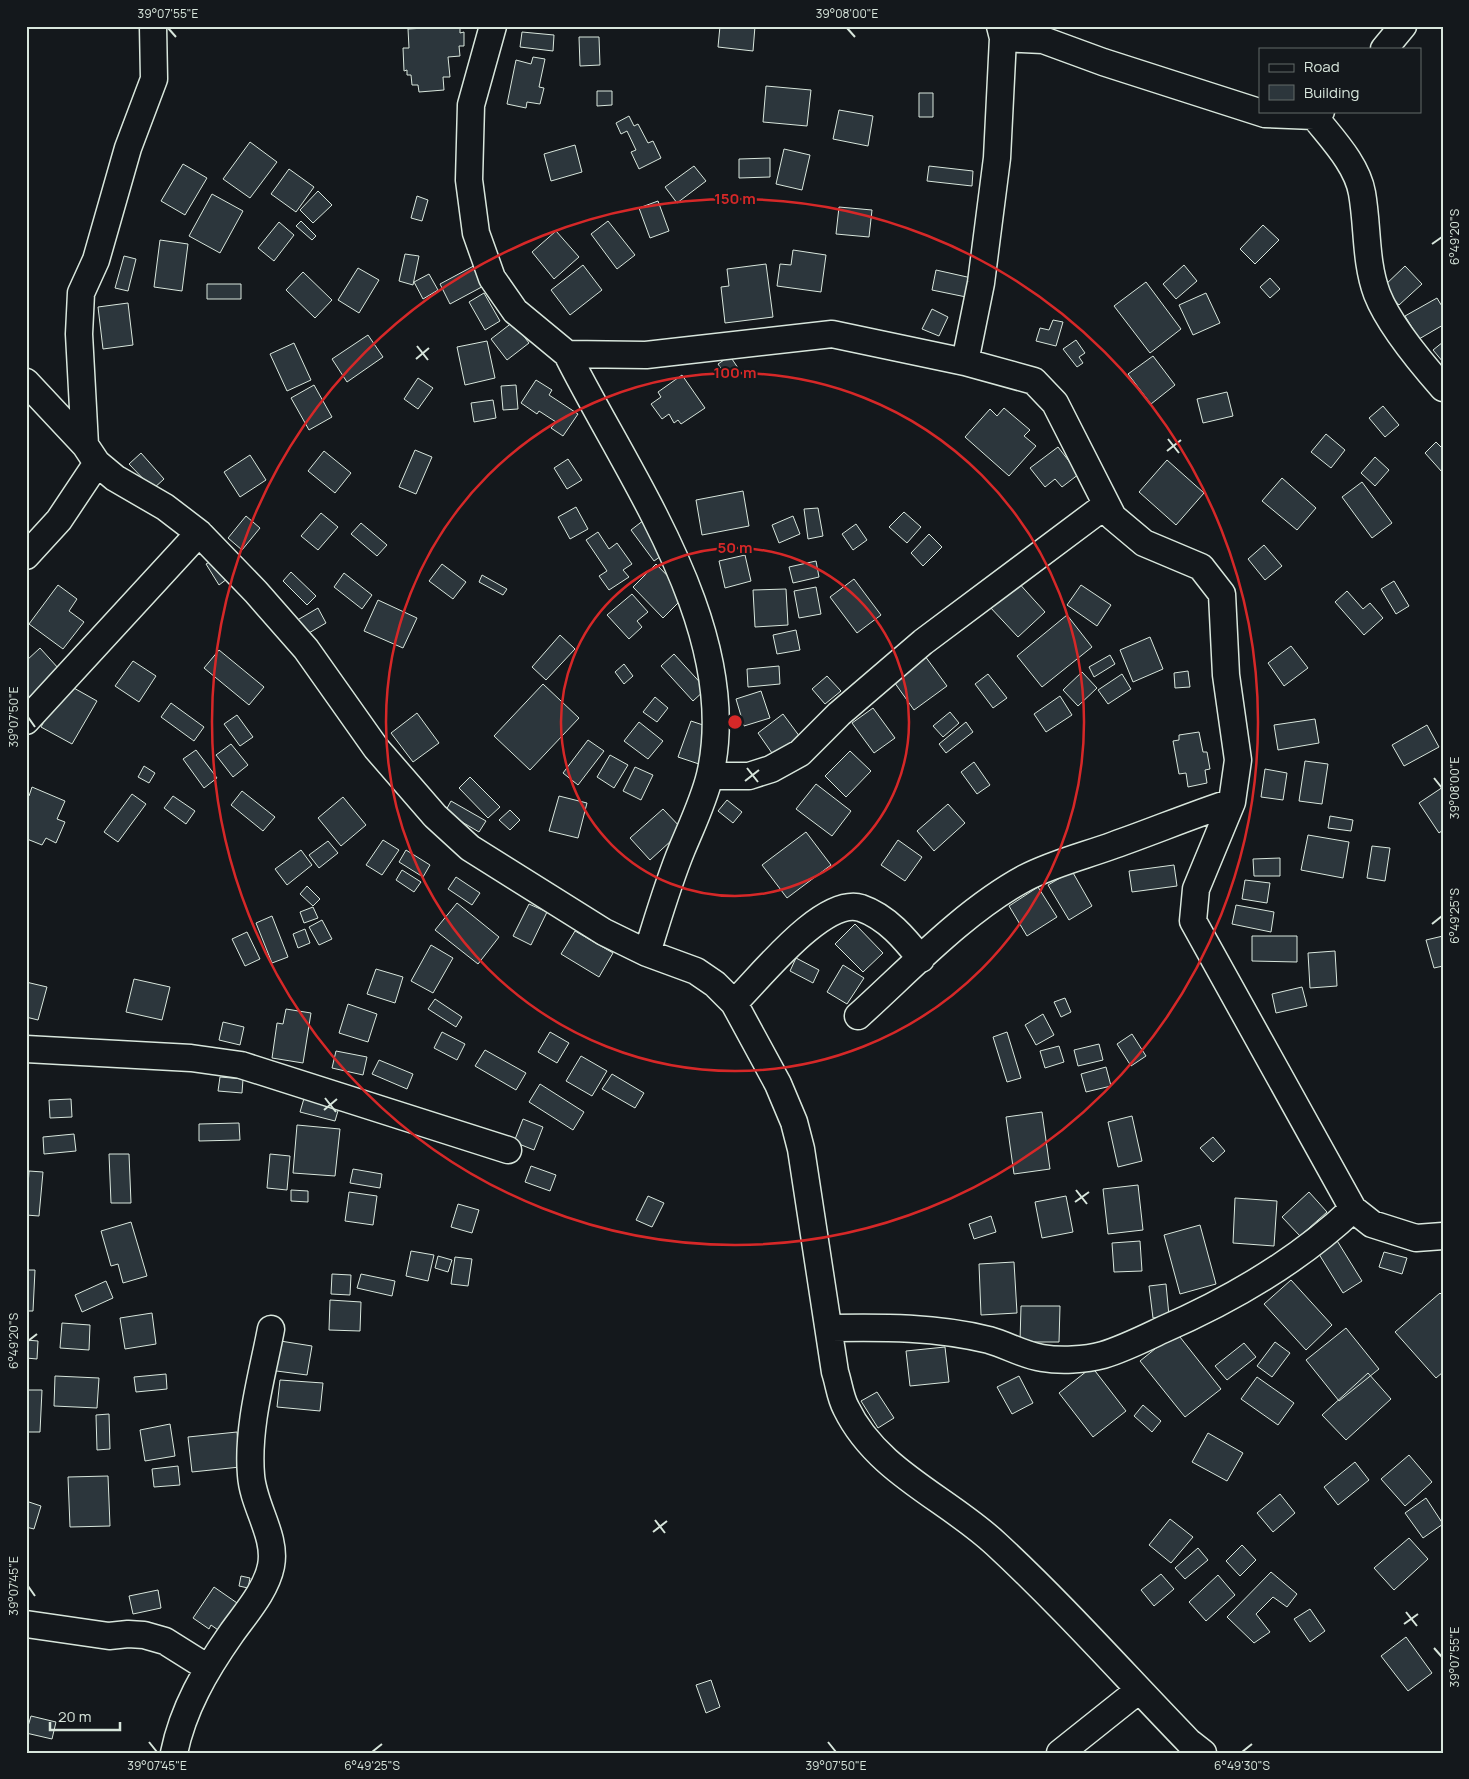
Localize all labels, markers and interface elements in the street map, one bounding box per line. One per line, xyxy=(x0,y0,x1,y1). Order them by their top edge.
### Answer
text: 39°07'55"E xyxy=(138,5,199,22)
text: 39°08'00"E xyxy=(816,5,878,22)
legend xyxy=(1259,48,1422,112)
text: Road xyxy=(1304,56,1340,77)
text: Building xyxy=(1304,82,1359,103)
text: 150 m xyxy=(714,188,756,209)
text: 6°49'20"S xyxy=(1446,209,1463,265)
text: 100 m xyxy=(714,362,756,383)
text: 50 m xyxy=(717,537,753,558)
text: 39°07'50"E xyxy=(5,686,22,748)
centre of rings xyxy=(726,713,744,731)
text: 39°08'00"E xyxy=(1446,757,1463,819)
text: 6°49'25"S xyxy=(1446,888,1463,944)
text: 6°49'20"S xyxy=(5,1313,22,1369)
text: 39°07'45"E xyxy=(5,1556,22,1616)
text: 39°07'55"E xyxy=(1446,1626,1463,1687)
scale bar xyxy=(50,1699,120,1731)
text: 20 m xyxy=(58,1706,91,1727)
text: 39°07'45"E xyxy=(127,1757,187,1774)
text: 6°49'25"S xyxy=(344,1757,400,1774)
text: 39°07'50"E xyxy=(805,1757,867,1774)
text: 6°49'30"S xyxy=(1214,1757,1270,1774)

